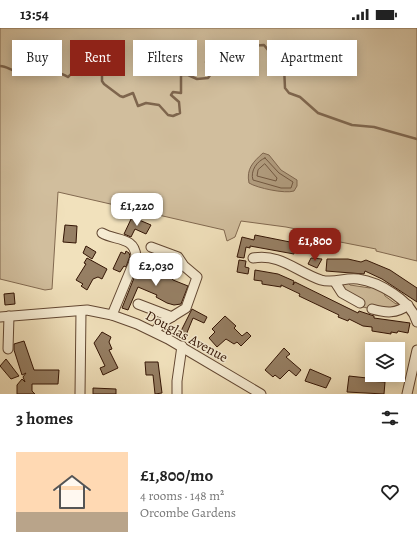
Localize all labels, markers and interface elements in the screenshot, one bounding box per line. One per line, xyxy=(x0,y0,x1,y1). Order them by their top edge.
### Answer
text: 13:54 xyxy=(20,4,49,24)
chip: Buy xyxy=(12,40,62,76)
chip: Rent xyxy=(70,40,125,76)
chip: Filters xyxy=(133,40,197,76)
chip: New xyxy=(205,40,259,76)
chip: Apartment xyxy=(267,40,357,76)
pin: £1,220 xyxy=(104,193,170,227)
text: £1,220 xyxy=(120,197,154,214)
pin: £1,800 xyxy=(282,228,348,262)
text: £1,800 xyxy=(298,232,332,249)
pin: £2,030 xyxy=(123,253,189,287)
text: £2,030 xyxy=(138,257,174,274)
street label: Douglas Avenue xyxy=(142,306,231,367)
map controls xyxy=(365,342,405,382)
button: layers xyxy=(365,342,405,382)
text: 3 homes xyxy=(16,407,73,430)
icon: filters xyxy=(379,407,401,429)
text: £1,800/mo xyxy=(140,464,213,487)
icon: home xyxy=(48,468,96,516)
icon: heart xyxy=(379,481,401,503)
text: 4 rooms · 148 m² xyxy=(140,487,224,504)
text: Orcombe Gardens xyxy=(140,504,236,521)

